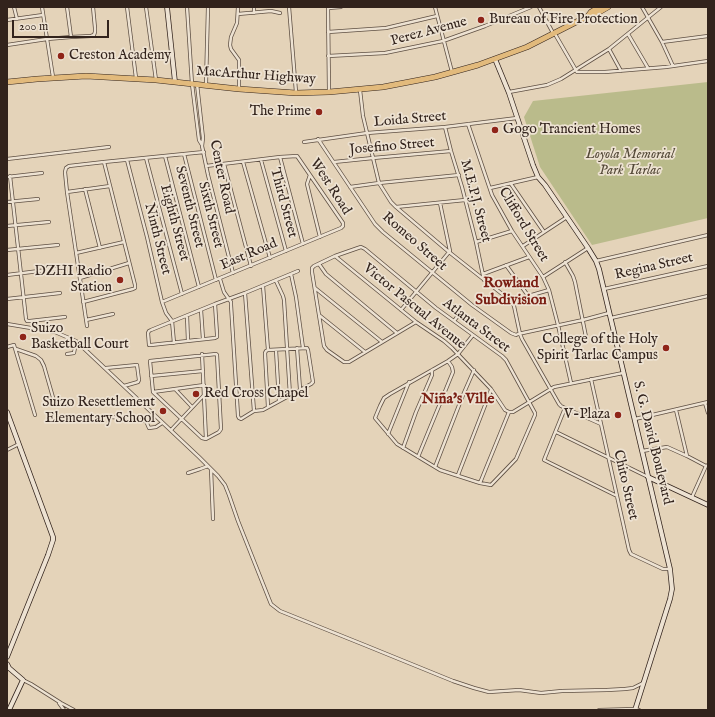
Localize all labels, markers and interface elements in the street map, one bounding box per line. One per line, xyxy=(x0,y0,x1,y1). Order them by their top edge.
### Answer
scale bar xyxy=(14,12,111,38)
place label: Bureau of Fire Protection xyxy=(489,12,638,28)
street label: Perez Avenue xyxy=(389,14,469,50)
marker: Bureau of Fire Protection xyxy=(476,15,486,25)
text: 200 m xyxy=(19,19,48,34)
place label: Creston Academy xyxy=(69,48,171,64)
marker: Creston Academy xyxy=(56,51,66,61)
street label: MacArthur Highway xyxy=(196,63,316,89)
place label: The Prime xyxy=(250,104,311,120)
marker: The Prime xyxy=(314,107,324,117)
street label: Loida Street xyxy=(373,108,447,132)
place label: Gogo Trancient Homes xyxy=(503,122,640,138)
marker: Gogo Trancient Homes xyxy=(490,125,500,135)
street label: Josefino Street xyxy=(349,135,435,159)
street label: Center Road xyxy=(205,139,237,215)
park label: Loyola Memorial Park Tarlac xyxy=(586,147,674,180)
street label: West Road xyxy=(306,156,354,218)
street label: M.E.P.J. Street xyxy=(456,158,494,244)
street label: Seventh Street xyxy=(171,164,207,250)
street label: Third Street xyxy=(266,166,300,240)
street label: Sixth Street xyxy=(194,180,226,250)
street label: Eighth Street xyxy=(156,183,192,263)
street label: Clifford Street xyxy=(494,185,552,265)
street label: Ninth Street xyxy=(140,201,174,277)
street label: Romeo Street xyxy=(378,209,450,275)
street label: East Road xyxy=(218,236,280,274)
street label: Regina Street xyxy=(613,250,695,284)
street label: Victor Pascual Avenue xyxy=(359,260,469,354)
place label: DZHI Radio Station xyxy=(35,264,112,296)
marker: DZHI Radio Station xyxy=(115,275,125,285)
district label: Rowland Subdivision xyxy=(475,275,547,310)
street label: Atlanta Street xyxy=(439,295,513,357)
place label: Suizo Basketball Court xyxy=(31,321,129,354)
marker: Suizo Basketball Court xyxy=(18,332,28,342)
place label: College of the Holy Spirit Tarlac Campus xyxy=(537,332,658,364)
marker: College of the Holy Spirit Tarlac Campus xyxy=(661,343,671,353)
street label: S. G. David Boulevard xyxy=(629,379,675,507)
place label: Red Cross Chapel xyxy=(204,386,308,402)
marker: Red Cross Chapel xyxy=(191,389,201,399)
district label: Niña's Ville xyxy=(422,391,494,409)
place label: Suizo Resettlement Elementary School xyxy=(42,395,155,428)
marker: Suizo Resettlement Elementary School xyxy=(158,406,168,416)
place label: V-Plaza xyxy=(564,407,610,423)
marker: V-Plaza xyxy=(613,410,623,420)
street label: Chito Street xyxy=(609,448,641,522)

